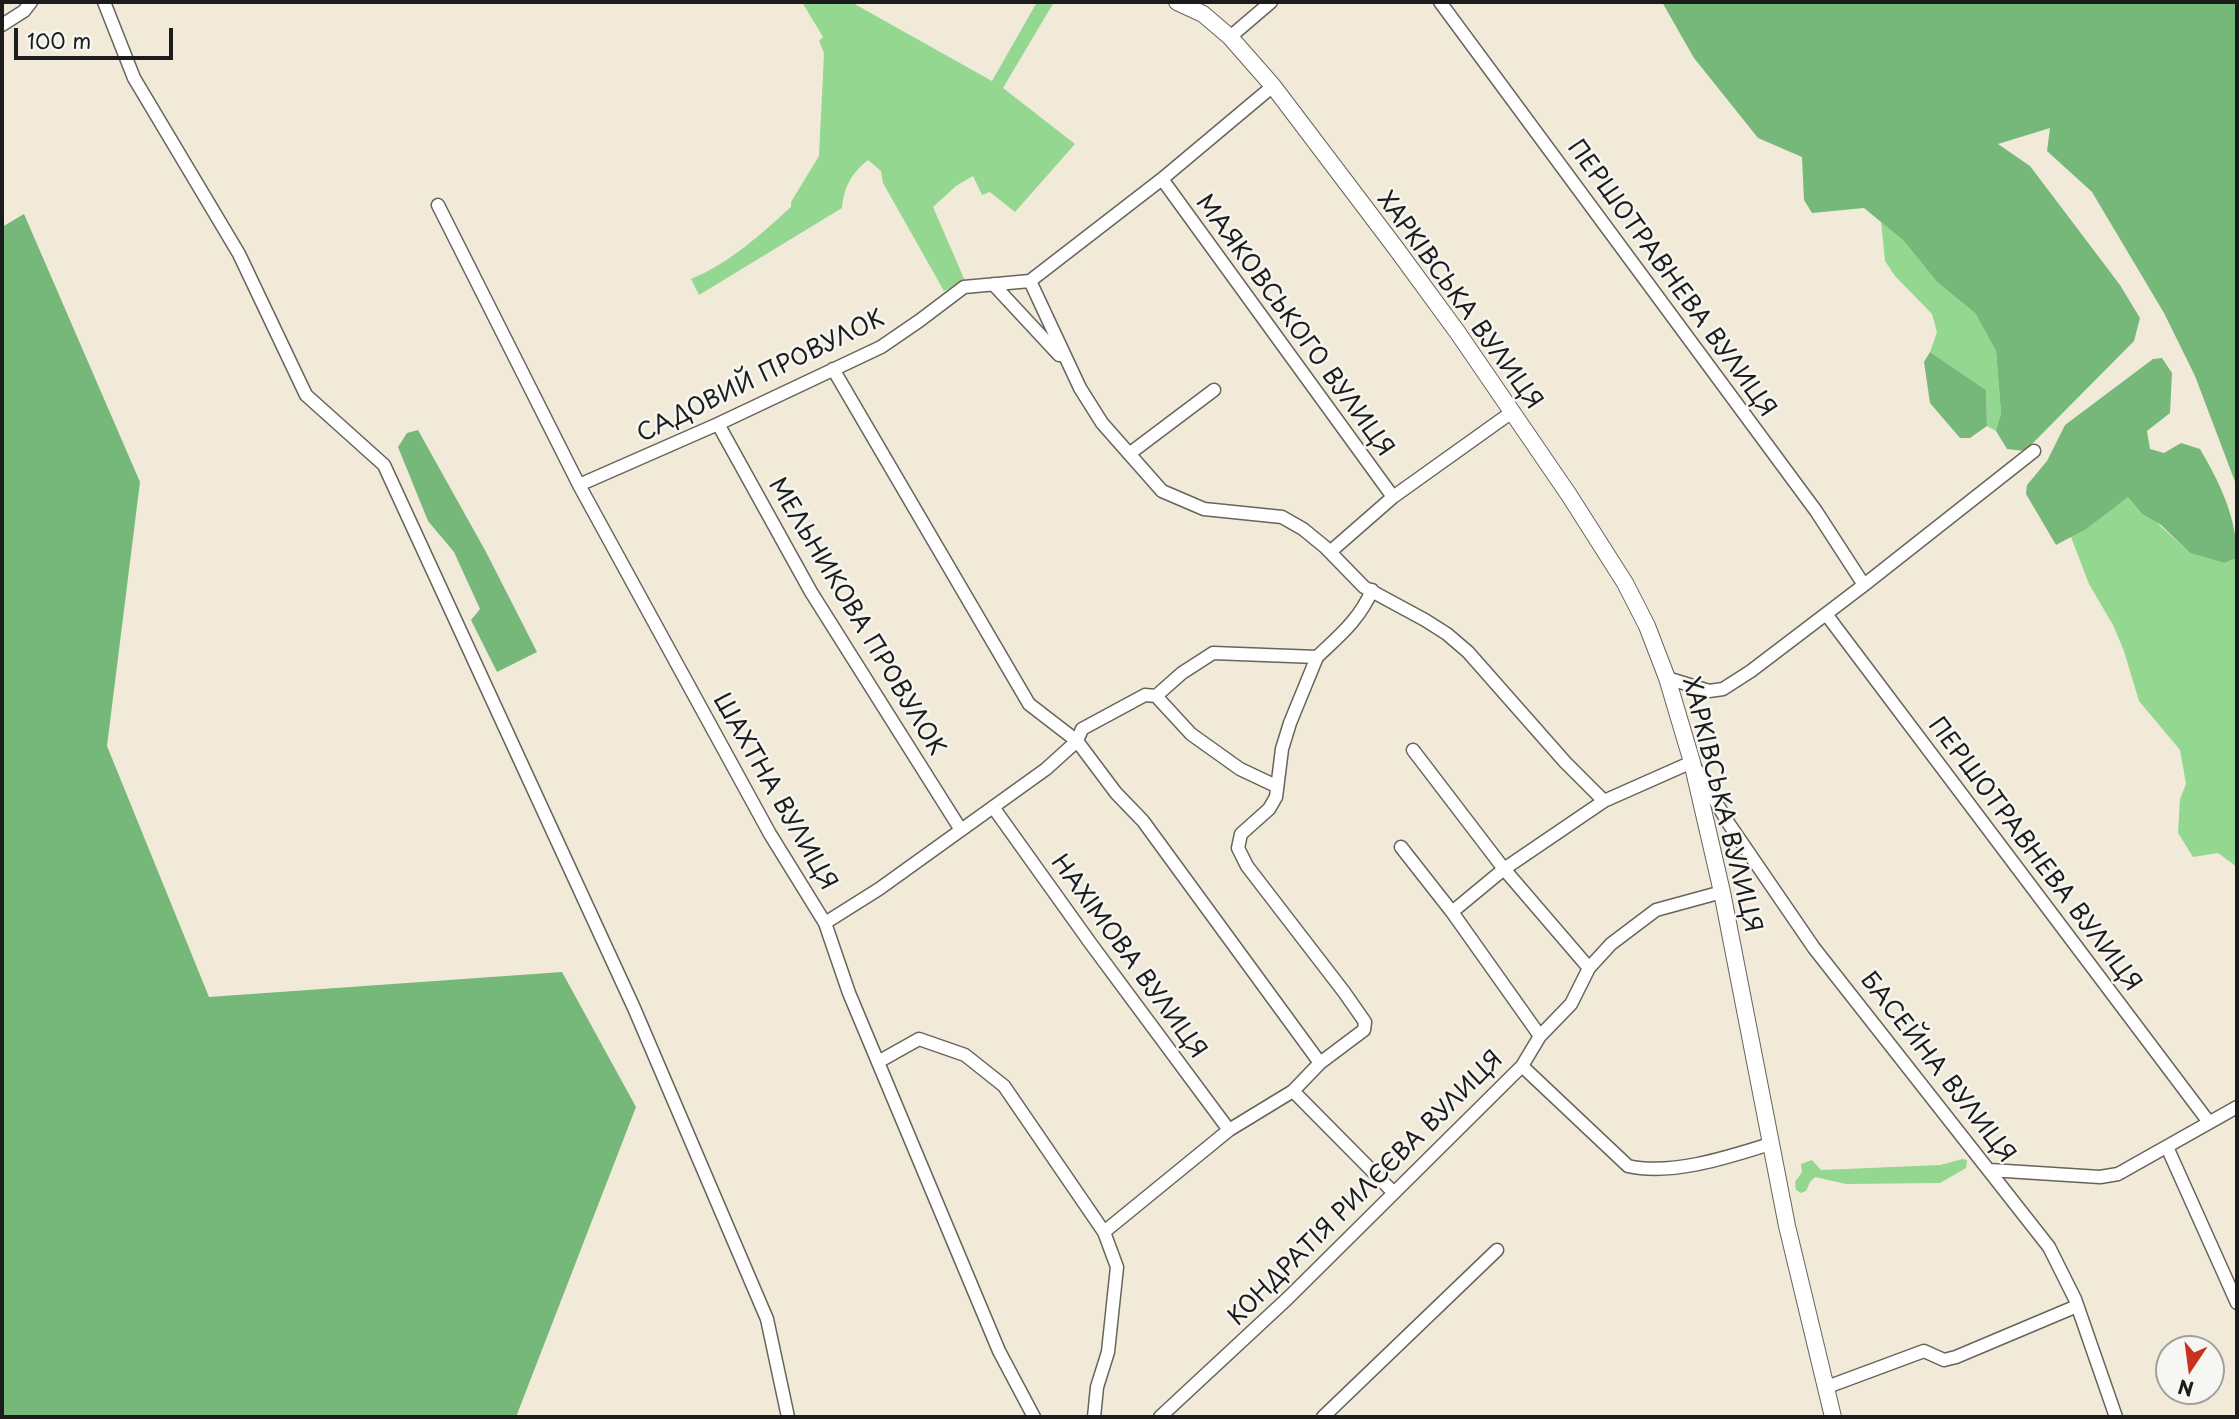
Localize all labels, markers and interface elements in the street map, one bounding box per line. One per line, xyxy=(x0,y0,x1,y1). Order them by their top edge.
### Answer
scale bar xyxy=(18,14,177,58)
text: 100 m xyxy=(27,24,91,56)
street label: ПЕРШОТРАВНЕВА ВУЛИЦЯ xyxy=(1561,135,1781,423)
street label: ХАРКІВСЬКА ВУЛИЦЯ xyxy=(1370,187,1548,415)
street label: МАЯКОВСЬКОГО ВУЛИЦЯ xyxy=(1189,189,1399,463)
street label: САДОВИЙ ПРОВУЛОК xyxy=(633,305,889,449)
street label: МЕЛЬНИКОВА ПРОВУЛОК xyxy=(762,473,950,761)
street label: ХАРКІВСЬКА ВУЛИЦЯ xyxy=(1675,674,1767,936)
street label: ШАХТНА ВУЛИЦЯ xyxy=(706,688,842,896)
street label: ПЕРШОТРАВНЕВА ВУЛИЦЯ xyxy=(1922,712,2146,998)
street label: НАХІМОВА ВУЛИЦЯ xyxy=(1044,849,1212,1065)
street label: БАСЕЙНА ВУЛИЦЯ xyxy=(1854,967,2020,1169)
street label: КОНДРАТІЯ РИЛЄЄВА ВУЛИЦЯ xyxy=(1223,1046,1509,1332)
north arrow xyxy=(2155,1335,2225,1405)
text: N xyxy=(2175,1373,2196,1404)

